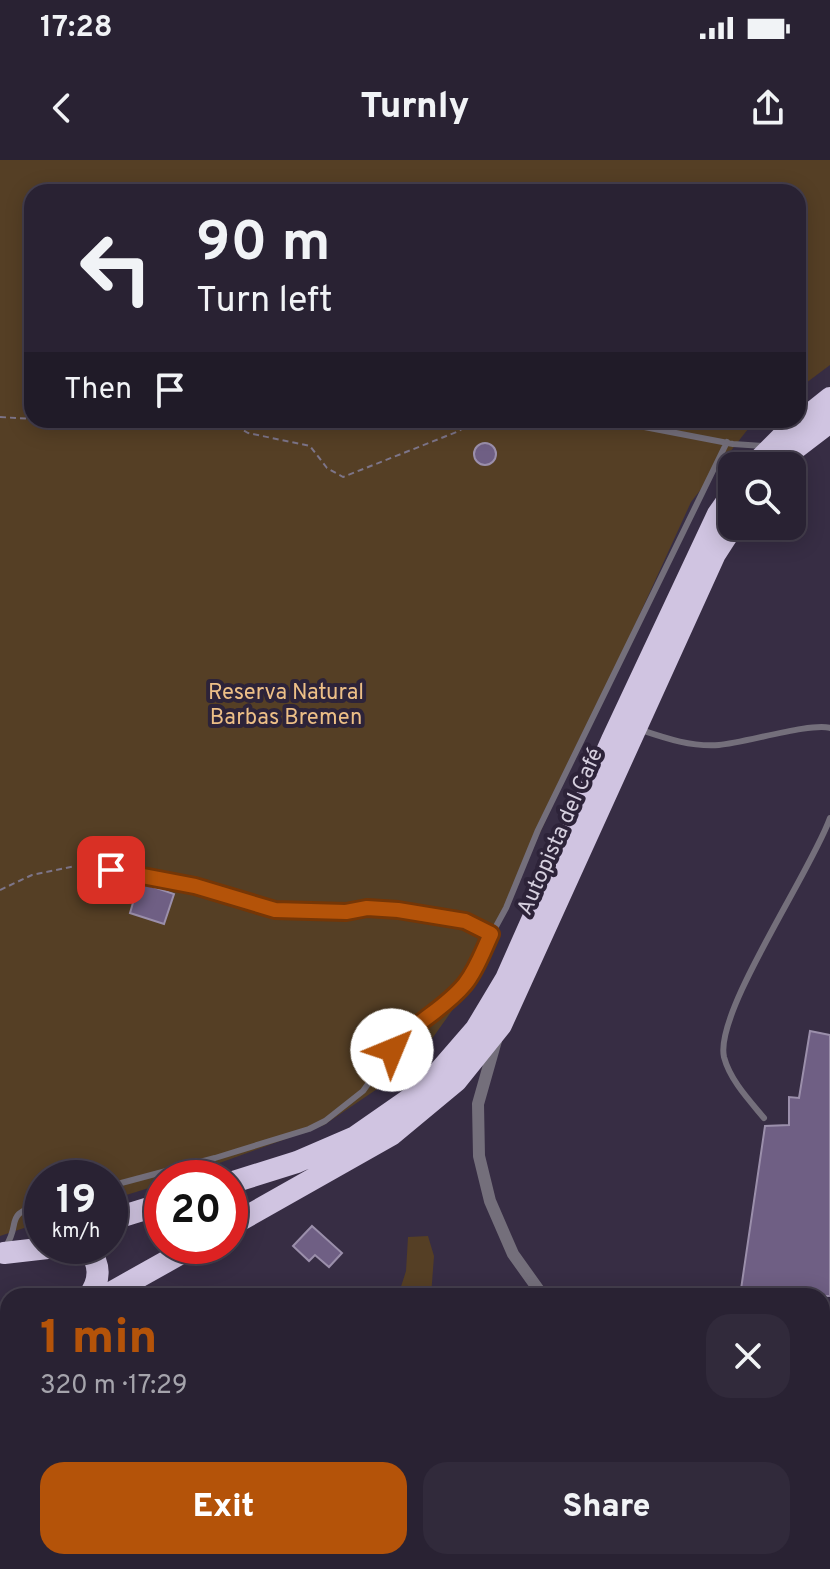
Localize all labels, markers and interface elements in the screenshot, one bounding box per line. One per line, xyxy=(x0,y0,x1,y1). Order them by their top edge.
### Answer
text: 17:28 xyxy=(40,10,113,47)
text: Turnly xyxy=(361,85,470,131)
icon: back xyxy=(40,86,84,130)
icon: share xyxy=(746,86,790,130)
text: 90 m xyxy=(196,210,331,280)
icon: left xyxy=(64,216,168,320)
text: Turn left xyxy=(196,279,333,325)
icon: arrive xyxy=(148,368,192,412)
text: Then xyxy=(64,372,132,409)
map controls xyxy=(718,452,806,540)
button: search xyxy=(718,452,806,540)
park label: Reserva Natural Barbas Bremen xyxy=(208,680,364,732)
street label: Autopista del Café xyxy=(512,744,610,920)
pin xyxy=(77,836,145,904)
icon: arrive xyxy=(89,848,133,892)
position arrow xyxy=(350,1008,434,1092)
speed limit sign: 20 xyxy=(144,1160,248,1264)
text: 19 xyxy=(56,1177,96,1227)
text: km/h xyxy=(52,1219,100,1245)
text: 1 min xyxy=(40,1310,157,1370)
button: close xyxy=(706,1314,790,1398)
text: 320 m · 17:29 xyxy=(40,1370,188,1403)
button: Exit xyxy=(40,1462,407,1554)
button: Share xyxy=(423,1462,790,1554)

